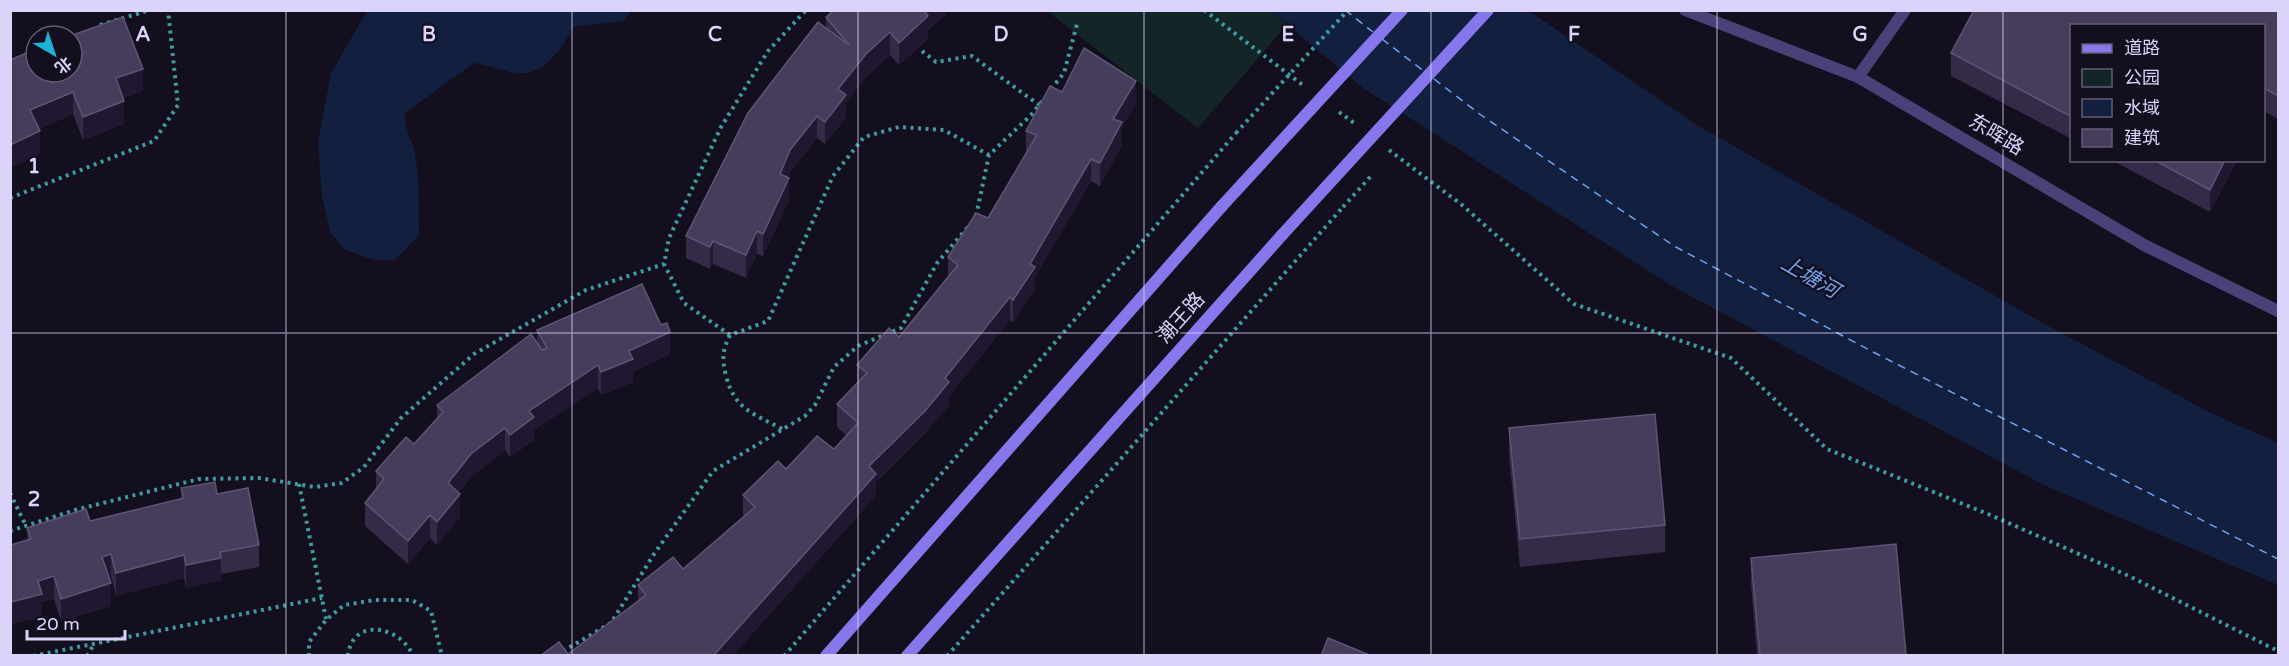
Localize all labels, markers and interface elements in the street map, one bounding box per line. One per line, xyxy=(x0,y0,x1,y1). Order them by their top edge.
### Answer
text: A xyxy=(136,23,151,47)
text: B xyxy=(422,23,436,47)
text: C xyxy=(708,23,722,47)
text: D xyxy=(993,23,1009,47)
text: E xyxy=(1282,23,1295,47)
text: F xyxy=(1568,23,1580,47)
text: G xyxy=(1852,23,1868,47)
north arrow xyxy=(24,24,84,84)
legend xyxy=(2070,24,2265,162)
text: 道路 xyxy=(2124,37,2160,59)
text: 北 xyxy=(50,52,75,78)
text: 公园 xyxy=(2124,67,2160,89)
text: 水域 xyxy=(2124,97,2160,119)
street label: 东晖路 xyxy=(1964,109,2028,161)
text: 建筑 xyxy=(2124,127,2160,149)
text: 1 xyxy=(28,155,40,179)
water label: 上塘河 xyxy=(1776,250,1847,306)
street label: 潮王路 xyxy=(1152,288,1210,348)
text: 2 xyxy=(28,488,40,512)
scale bar xyxy=(27,603,124,641)
text: 20 m xyxy=(36,613,80,635)

